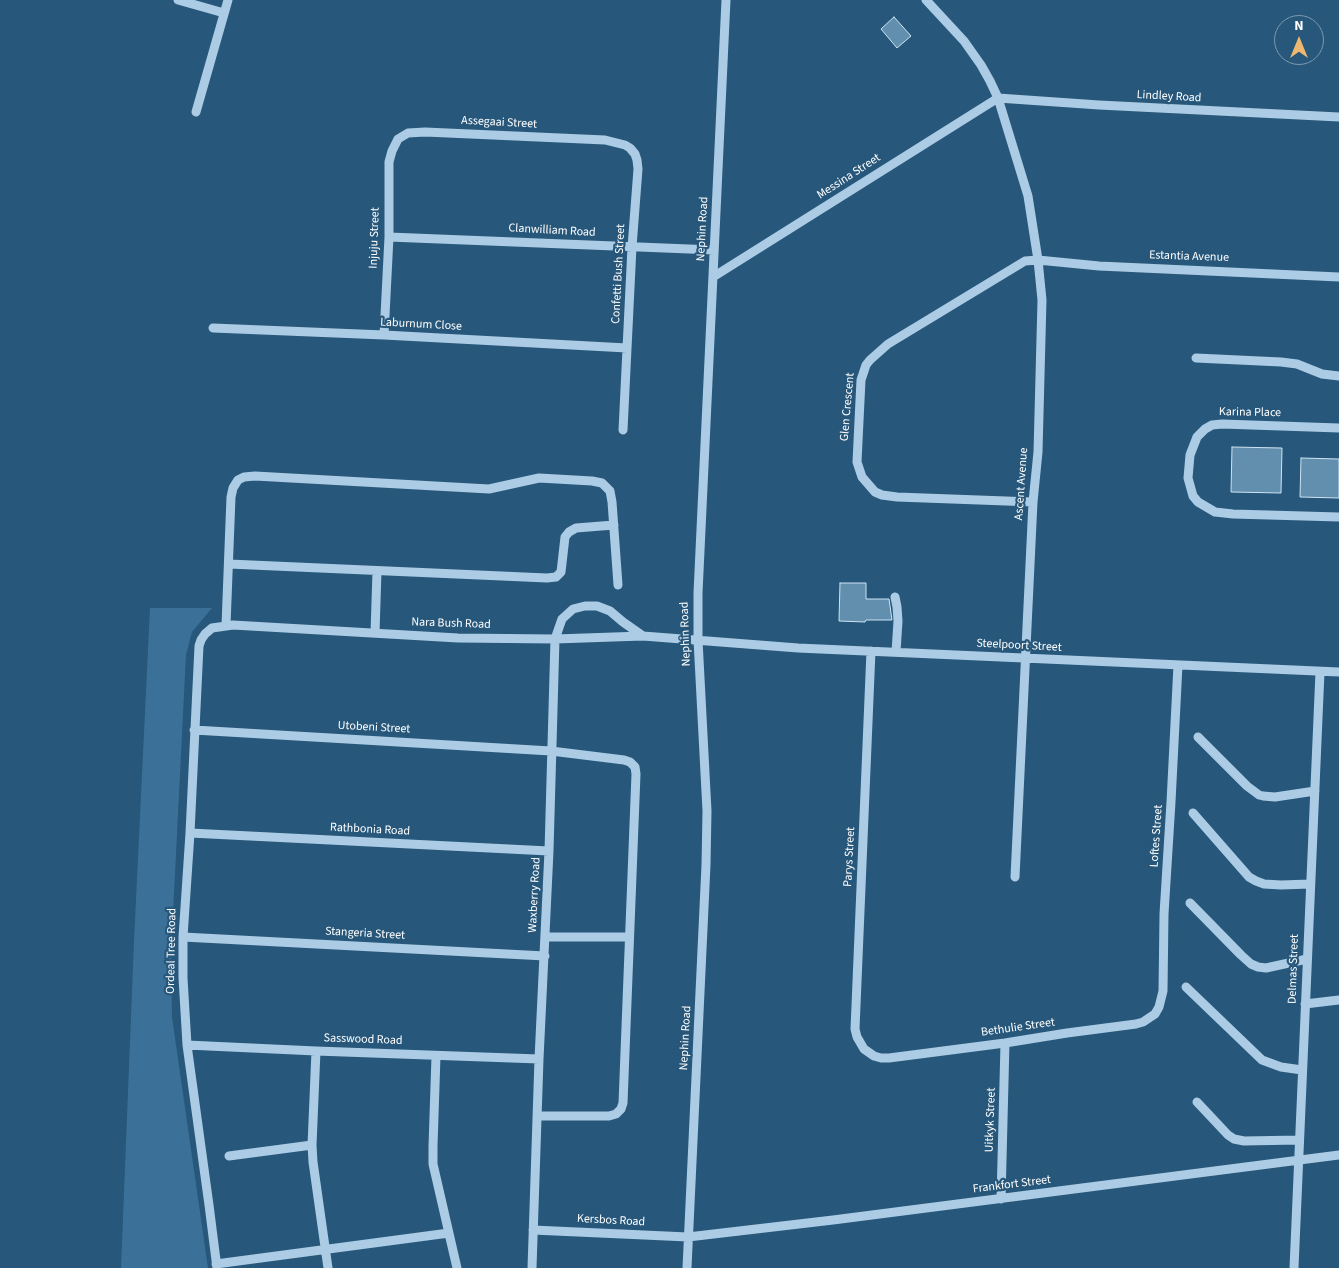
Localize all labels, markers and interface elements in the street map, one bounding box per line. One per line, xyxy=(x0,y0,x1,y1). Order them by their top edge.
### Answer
north arrow xyxy=(1274,15,1324,65)
text: N xyxy=(1294,16,1304,36)
street label: Lindley Road xyxy=(1136,88,1202,106)
street label: Assegaai Street xyxy=(461,114,537,132)
street label: Messina Street xyxy=(815,151,883,203)
street label: Nephin Road xyxy=(694,196,712,262)
street label: Injuju Street xyxy=(367,207,383,269)
street label: Clanwilliam Road xyxy=(508,222,596,240)
street label: Confetti Bush Street xyxy=(609,224,629,324)
street label: Estantia Avenue xyxy=(1149,248,1229,266)
street label: Laburnum Close xyxy=(380,316,462,334)
street label: Glen Crescent xyxy=(838,372,858,442)
street label: Karina Place xyxy=(1219,405,1281,421)
street label: Ascent Avenue xyxy=(1012,447,1032,521)
street label: Nephin Road xyxy=(678,601,694,667)
street label: Nara Bush Road xyxy=(411,615,491,633)
street label: Steelpoort Street xyxy=(976,637,1062,655)
street label: Utobeni Street xyxy=(337,719,411,737)
street label: Loftes Street xyxy=(1148,804,1166,868)
street label: Rathbonia Road xyxy=(330,821,410,839)
street label: Parys Street xyxy=(841,827,859,887)
street label: Waxberry Road xyxy=(526,857,544,933)
street label: Ordeal Tree Road xyxy=(164,908,180,994)
street label: Stangeria Street xyxy=(325,925,405,943)
street label: Delmas Street xyxy=(1286,934,1302,1004)
street label: Nephin Road xyxy=(677,1005,695,1071)
street label: Bethulie Street xyxy=(980,1016,1056,1040)
street label: Sasswood Road xyxy=(323,1031,403,1049)
street label: Uitkyk Street xyxy=(983,1087,999,1153)
street label: Frankfort Street xyxy=(972,1173,1052,1197)
street label: Kersbos Road xyxy=(577,1212,645,1230)

